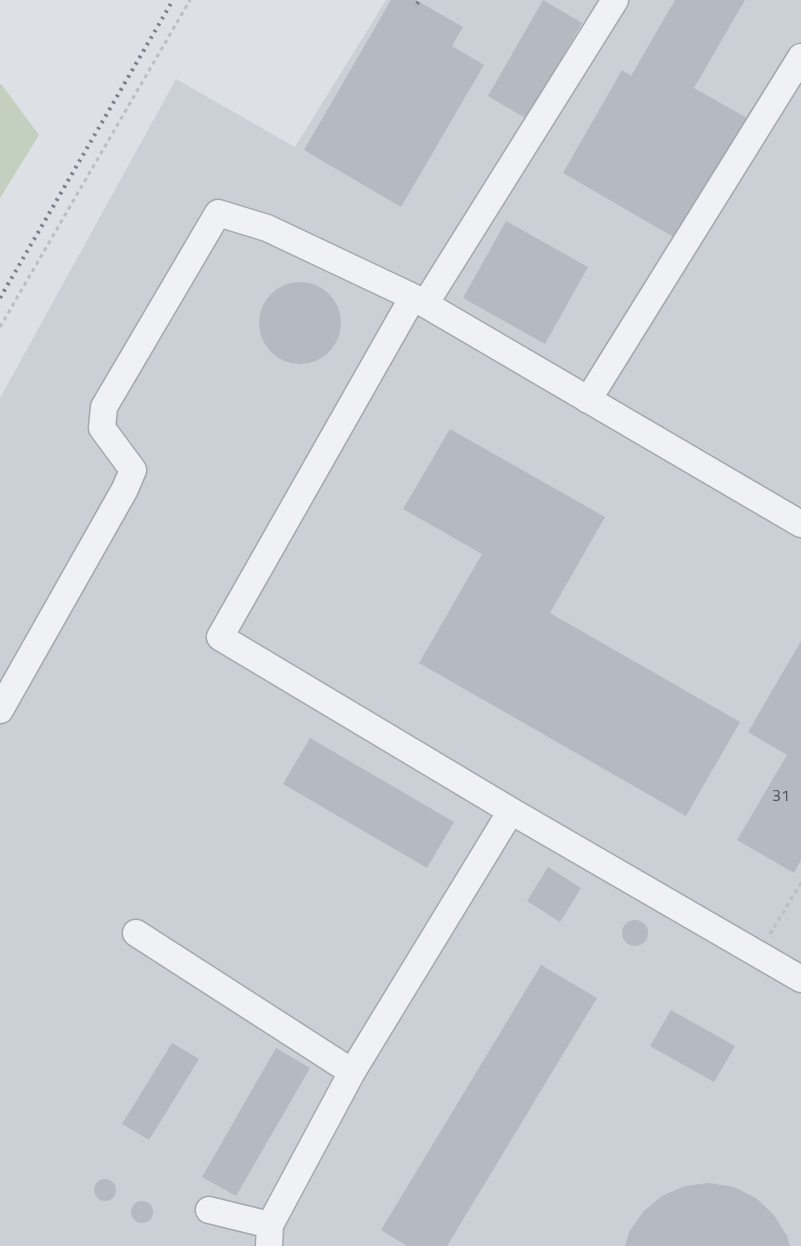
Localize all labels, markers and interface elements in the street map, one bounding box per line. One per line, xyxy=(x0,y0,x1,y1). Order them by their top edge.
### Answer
house number: 31 xyxy=(772,787,790,807)

